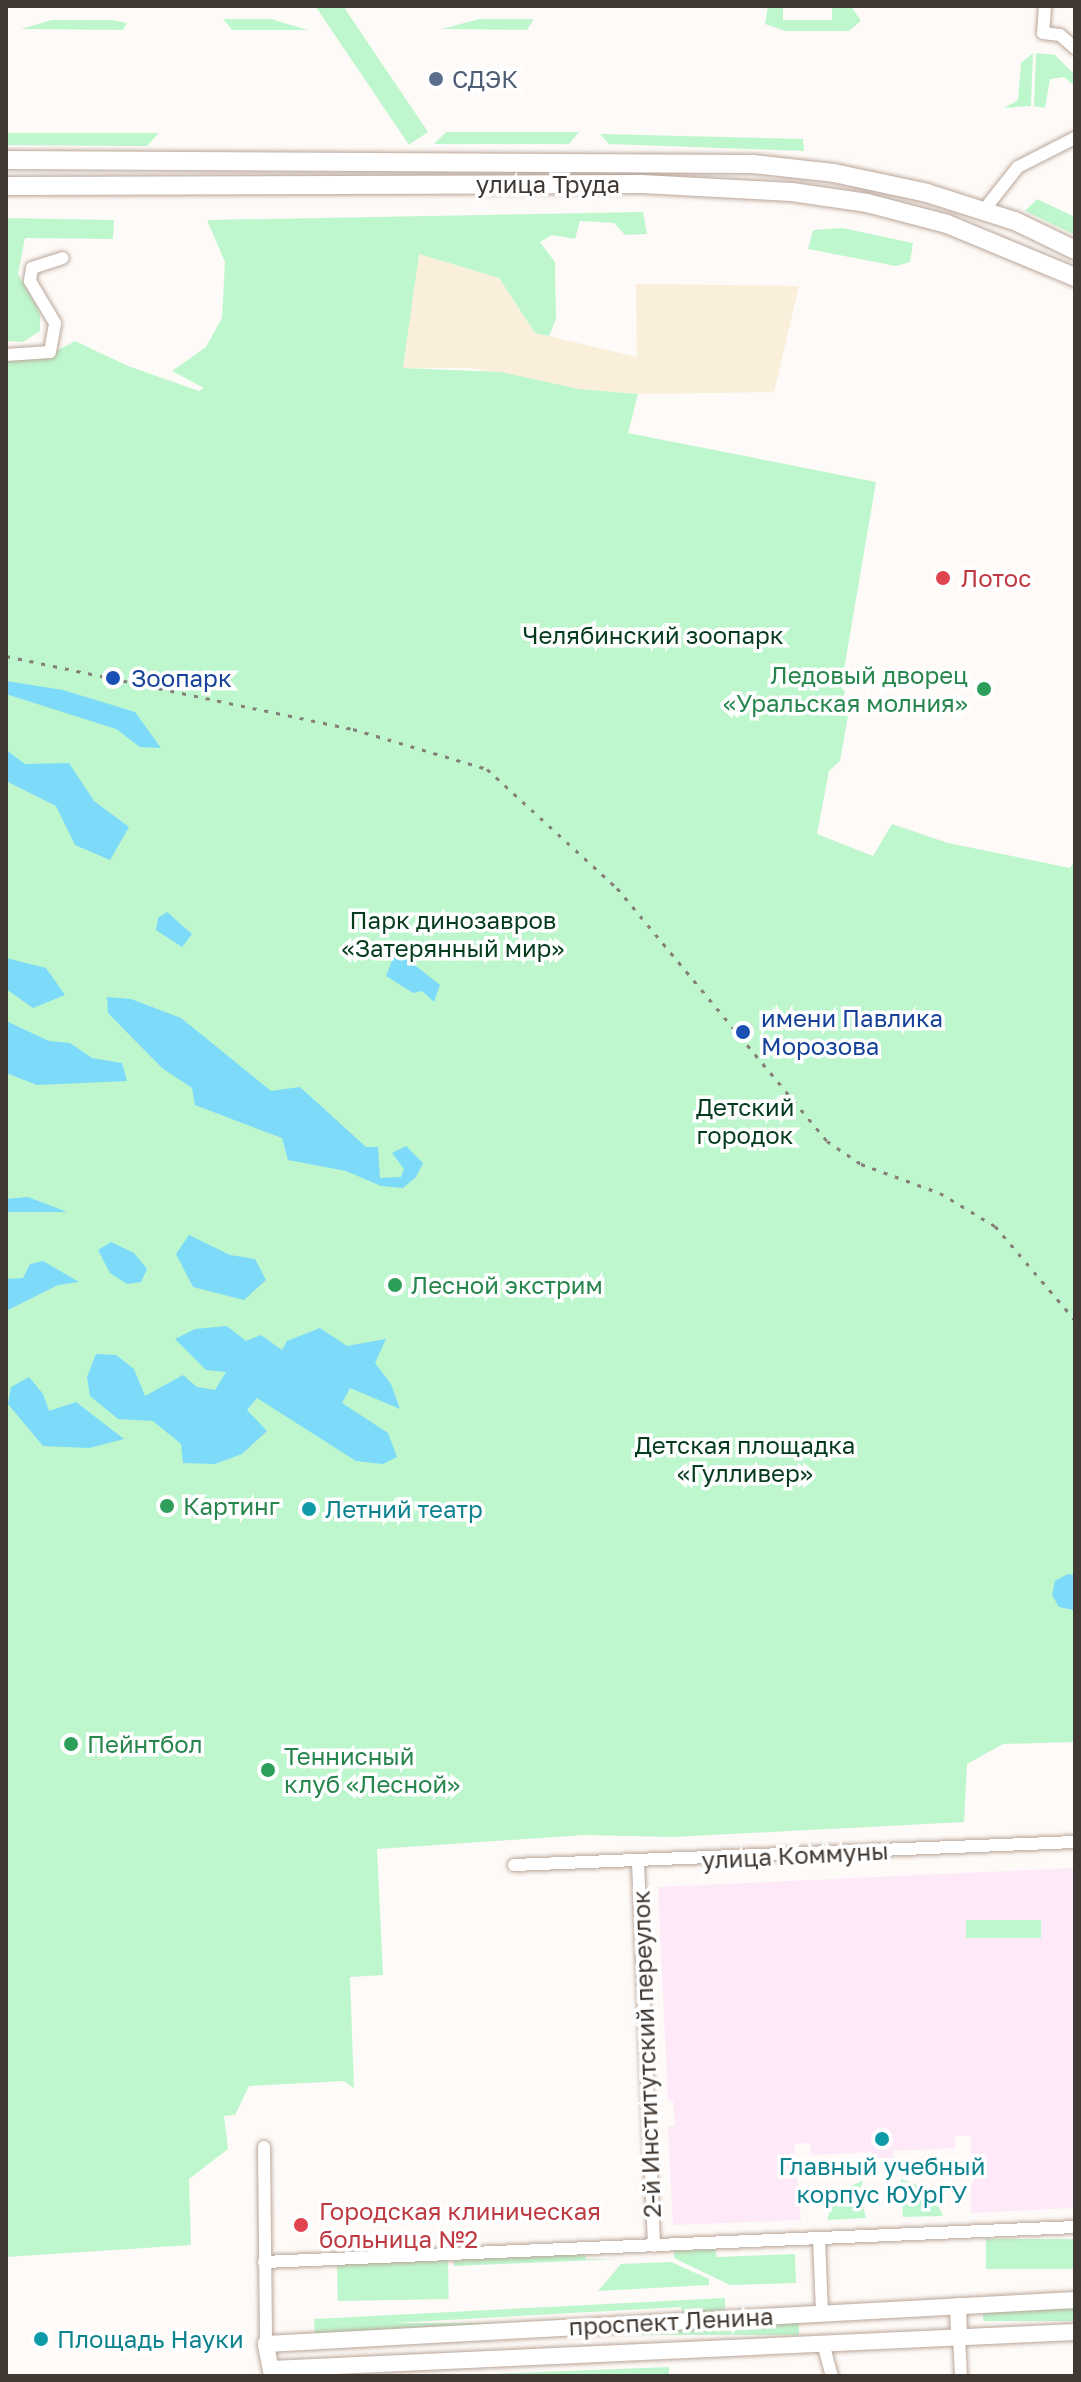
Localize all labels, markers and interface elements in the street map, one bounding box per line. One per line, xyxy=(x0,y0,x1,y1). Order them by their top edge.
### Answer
place label: СДЭК xyxy=(452,65,518,93)
marker: СДЭК xyxy=(427,70,445,88)
street label: улица Труда xyxy=(476,170,620,198)
place label: Лотос xyxy=(961,564,1031,592)
marker: Лотос xyxy=(932,567,954,589)
park label: Челябинский зоопарк xyxy=(522,621,784,649)
place label: Ледовый дворец «Уральская молния» xyxy=(723,661,968,717)
place label: Зоопарк xyxy=(131,664,232,692)
marker: Зоопарк xyxy=(102,667,124,689)
marker: Ледовый дворец «Уральская молния» xyxy=(975,680,993,698)
park label: Парк динозавров «Затерянный мир» xyxy=(341,906,565,962)
place label: имени Павлика Морозова xyxy=(761,1004,943,1060)
marker: имени Павлика Морозова xyxy=(732,1021,754,1043)
park label: Детский городок xyxy=(696,1093,794,1149)
place label: Лесной экстрим xyxy=(411,1271,603,1299)
marker: Лесной экстрим xyxy=(386,1276,404,1294)
park label: Детская площадка «Гулливер» xyxy=(635,1431,855,1487)
place label: Картинг xyxy=(183,1492,280,1520)
place label: Летний театр xyxy=(325,1495,483,1523)
marker: Картинг xyxy=(158,1497,176,1515)
marker: Летний театр xyxy=(300,1500,318,1518)
place label: Пейнтбол xyxy=(87,1730,202,1758)
marker: Пейнтбол xyxy=(62,1735,80,1753)
place label: Теннисный клуб «Лесной» xyxy=(284,1742,460,1798)
marker: Теннисный клуб «Лесной» xyxy=(259,1761,277,1779)
street label: улица Коммуны xyxy=(701,1836,889,1874)
street label: 2-й Институтский переулок xyxy=(626,1890,666,2218)
marker: Главный учебный корпус ЮУрГУ xyxy=(873,2130,891,2148)
place label: Главный учебный корпус ЮУрГУ xyxy=(779,2152,985,2208)
place label: Городская клиническая больница №2 xyxy=(319,2197,601,2253)
marker: Городская клиническая больница №2 xyxy=(290,2214,312,2236)
street label: проспект Ленина xyxy=(568,2301,774,2341)
place label: Площадь Науки xyxy=(57,2325,244,2353)
marker: Площадь Науки xyxy=(32,2330,50,2348)

